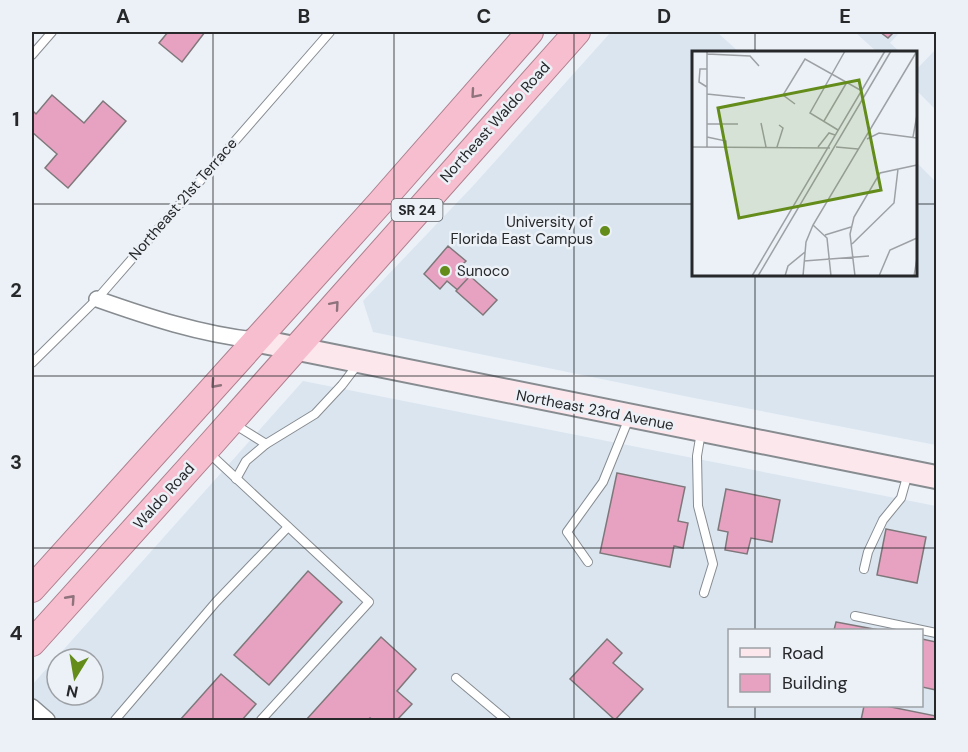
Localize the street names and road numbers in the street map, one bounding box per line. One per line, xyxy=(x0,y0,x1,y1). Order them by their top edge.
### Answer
street label: Northeast Waldo Road xyxy=(436,58,554,186)
street label: Northeast 21st Terrace xyxy=(124,134,242,264)
road number: SR 24 xyxy=(392,199,442,221)
street label: Northeast 23rd Avenue xyxy=(514,385,676,435)
street label: Waldo Road xyxy=(129,459,199,533)

